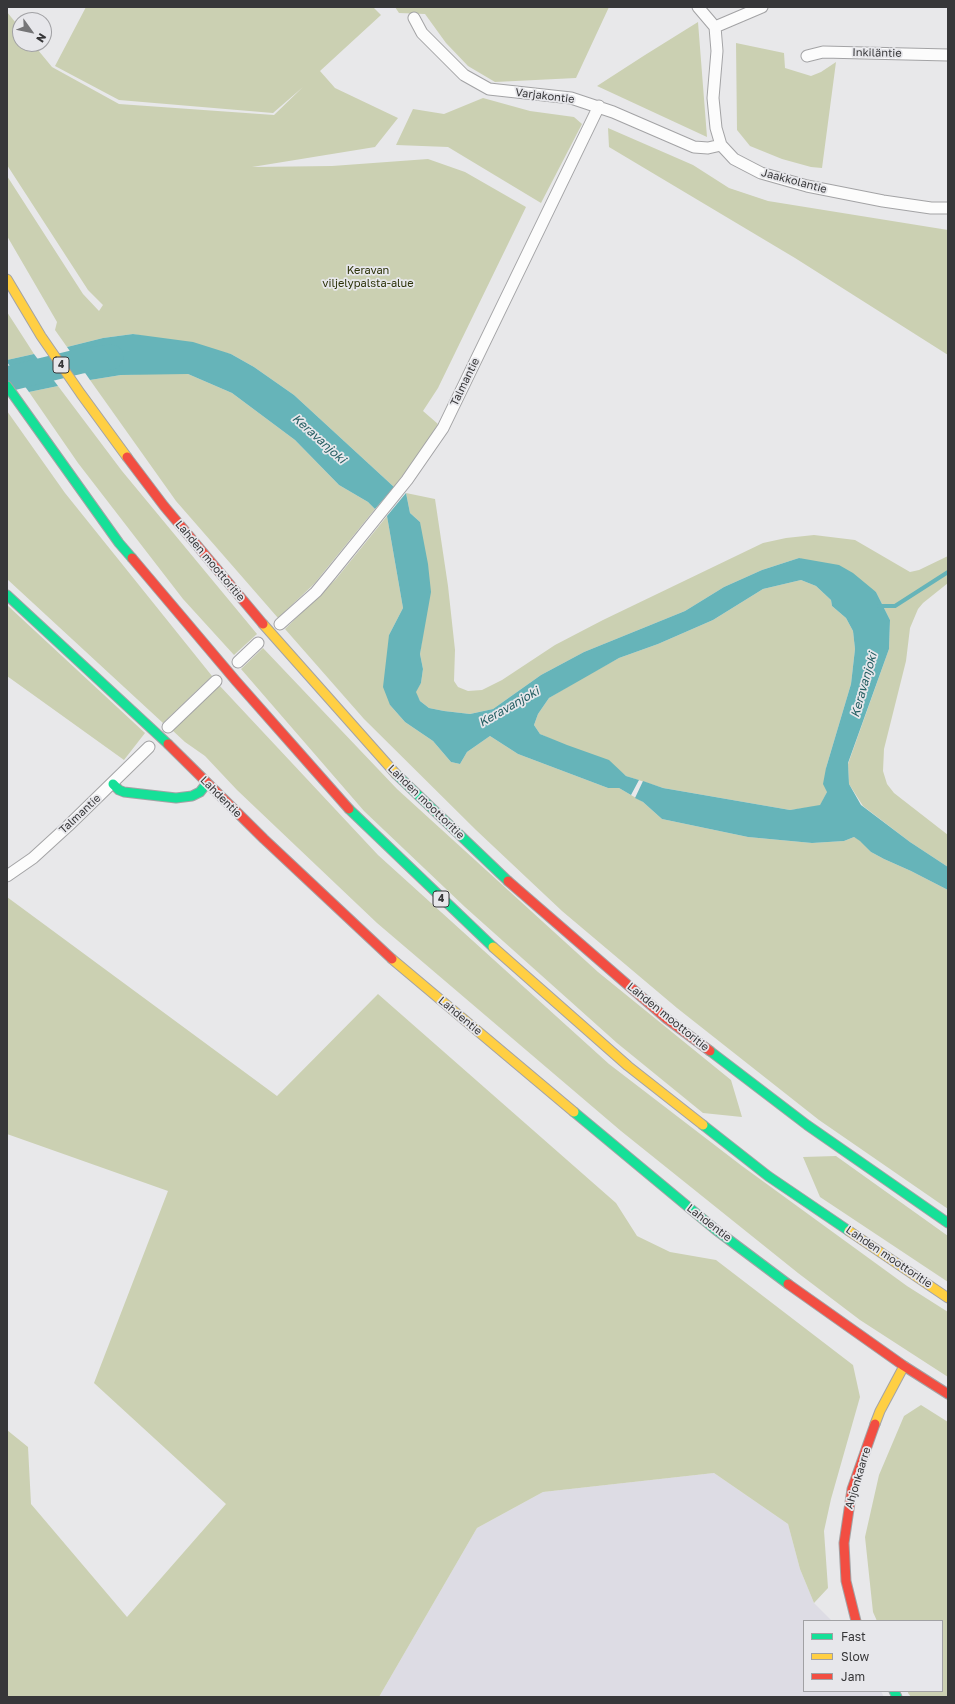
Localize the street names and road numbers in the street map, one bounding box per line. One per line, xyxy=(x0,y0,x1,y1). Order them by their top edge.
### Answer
street label: Inkiläntie xyxy=(852,46,902,60)
street label: Varjakontie xyxy=(515,86,575,106)
street label: Jaakkolantie xyxy=(760,166,828,196)
street label: Talmantie xyxy=(448,356,482,408)
road number: 4 xyxy=(53,357,69,373)
street label: Lahden moottoritie xyxy=(172,518,248,604)
street label: Lahden moottoritie xyxy=(385,762,467,842)
street label: Lahdentie xyxy=(198,774,244,820)
street label: Talmantie xyxy=(57,791,103,837)
road number: 4 xyxy=(433,891,449,907)
street label: Lahden moottoritie xyxy=(625,980,711,1054)
street label: Lahdentie xyxy=(436,994,484,1038)
street label: Lahdentie xyxy=(684,1202,734,1244)
street label: Lahden moottoritie xyxy=(843,1223,935,1291)
street label: Ahjonkaarre xyxy=(842,1446,874,1510)

